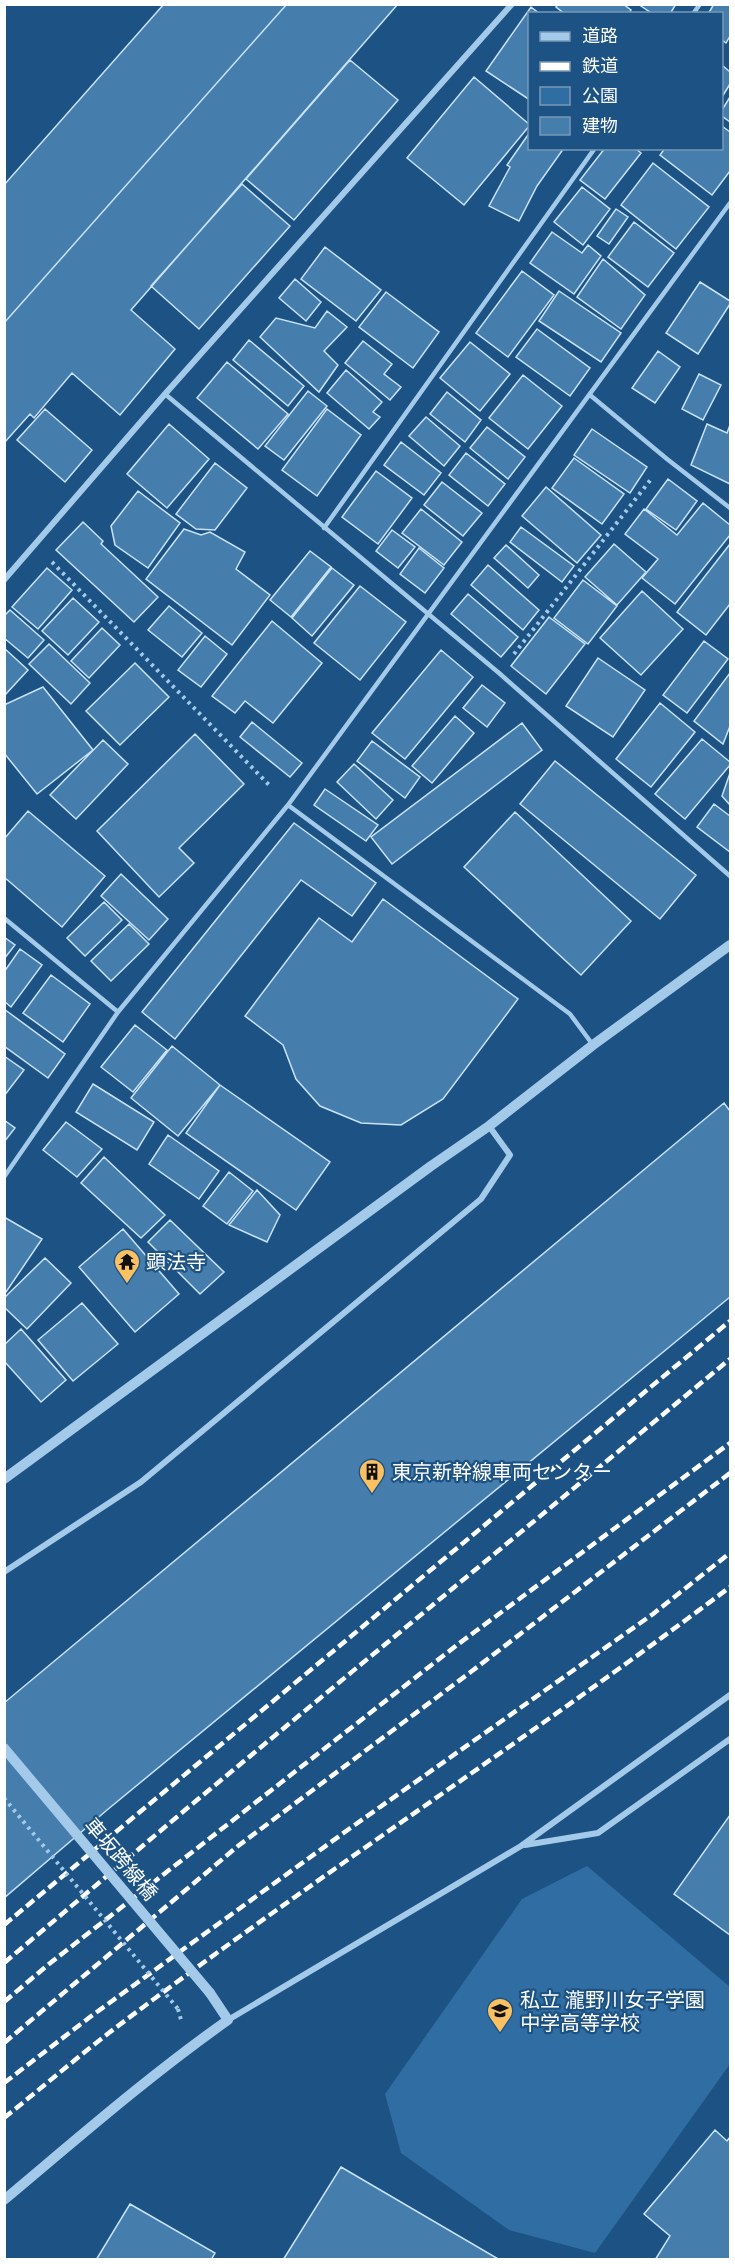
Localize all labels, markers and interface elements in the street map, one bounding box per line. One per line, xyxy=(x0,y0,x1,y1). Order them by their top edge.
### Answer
legend xyxy=(528,12,723,150)
text: 道路 xyxy=(582,24,618,47)
text: 鉄道 xyxy=(582,54,618,77)
text: 公園 xyxy=(582,84,618,107)
text: 建物 xyxy=(582,114,618,137)
temple icon: 顕法寺 xyxy=(112,1247,142,1285)
place label: 顕法寺 xyxy=(146,1248,206,1275)
building icon: 東京新幹線車両センター xyxy=(357,1457,387,1495)
place label: 東京新幹線車両センター xyxy=(392,1458,612,1485)
street label: 車坂跨線橋 xyxy=(79,1812,164,1906)
place label: 私立 瀧野川女子学園 中学高等学校 xyxy=(520,1986,705,2036)
school or university icon: 私立 瀧野川女子学園 中学高等学校 xyxy=(485,1996,515,2034)

